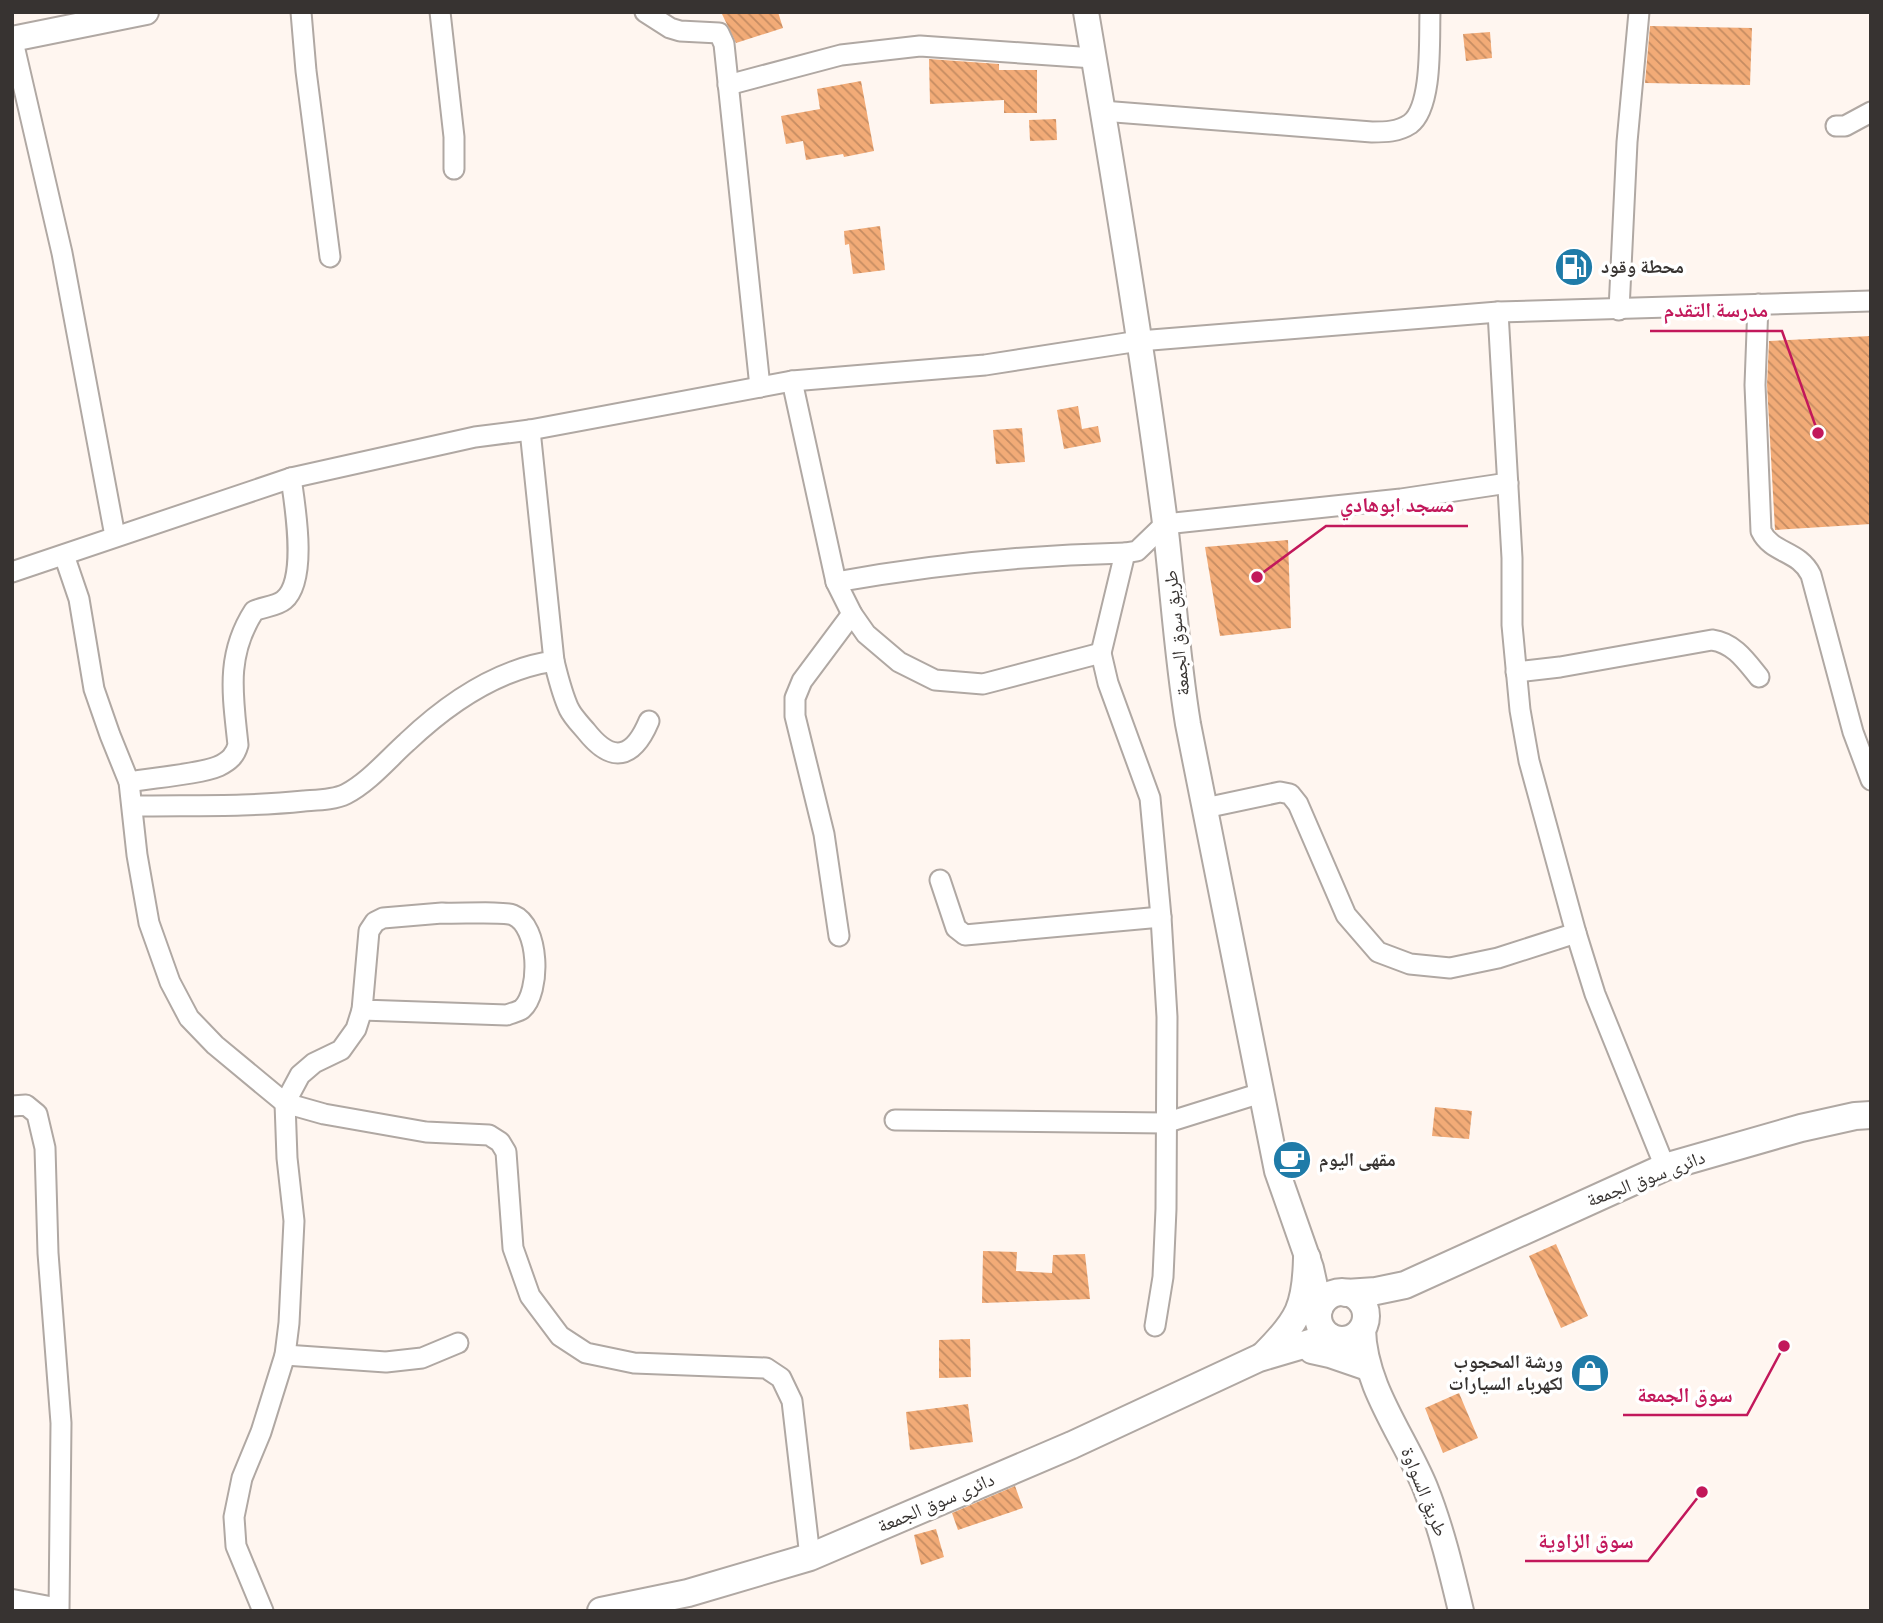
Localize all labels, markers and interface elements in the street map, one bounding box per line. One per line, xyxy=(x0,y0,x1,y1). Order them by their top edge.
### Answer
fuel station icon: محطة وقود xyxy=(1553,246,1595,288)
place label: محطة وقود xyxy=(1601,255,1684,279)
callout: مدرسة التقدم xyxy=(1650,289,1782,331)
text: مدرسة التقدم xyxy=(1664,297,1768,324)
callout: مسجد ابوهادي xyxy=(1326,484,1468,526)
text: مسجد ابوهادي xyxy=(1340,492,1454,521)
street label: طريق سوق الجمعة xyxy=(1158,569,1196,697)
cafe icon: مقهى اليوم xyxy=(1271,1139,1313,1181)
street label: دائرى سوق الجمعة xyxy=(1584,1145,1709,1213)
place label: مقهى اليوم xyxy=(1319,1148,1396,1173)
place label: ورشة المحجوب لكهرباء السيارات xyxy=(1449,1350,1563,1396)
shop icon: ورشة المحجوب لكهرباء السيارات xyxy=(1569,1352,1611,1394)
callout: سوق الجمعة xyxy=(1623,1373,1747,1415)
text: سوق الجمعة xyxy=(1637,1382,1733,1408)
street label: طريق السواوة xyxy=(1395,1444,1453,1540)
street label: دائرى سوق الجمعة xyxy=(874,1468,998,1538)
callout: سوق الزاوية xyxy=(1525,1519,1648,1561)
text: سوق الزاوية xyxy=(1538,1528,1634,1554)

